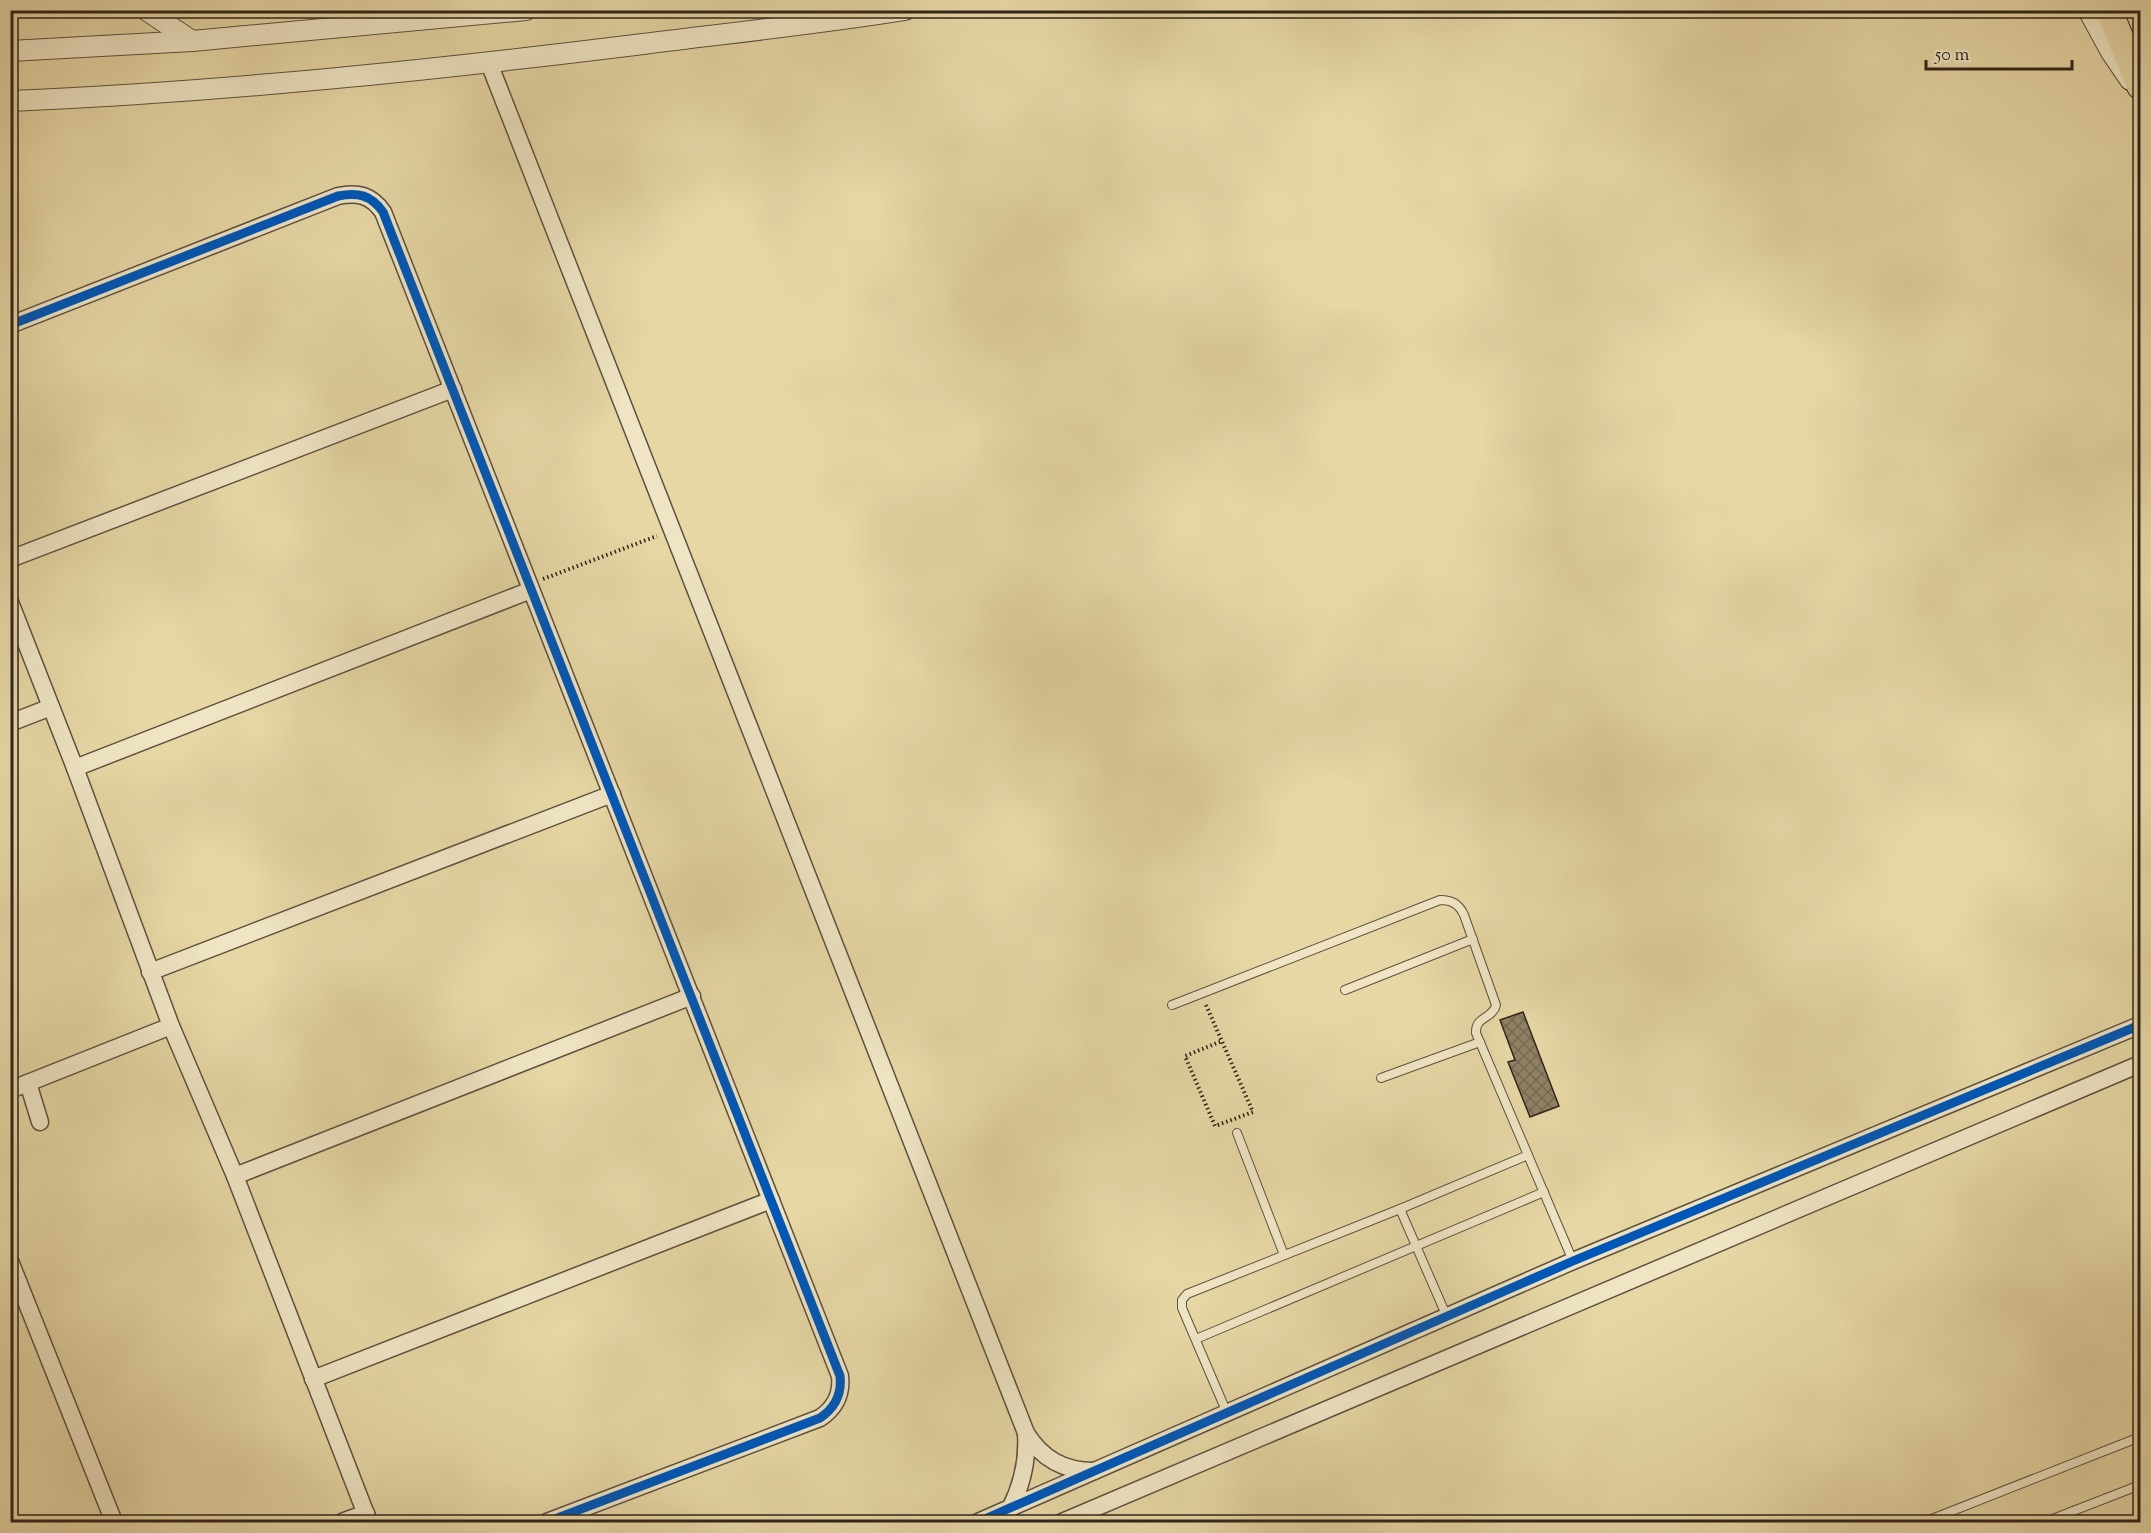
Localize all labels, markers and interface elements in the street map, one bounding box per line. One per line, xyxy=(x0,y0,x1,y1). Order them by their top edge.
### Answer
scale bar xyxy=(1926,33,2072,71)
text: 50 m xyxy=(1934,43,1970,69)

